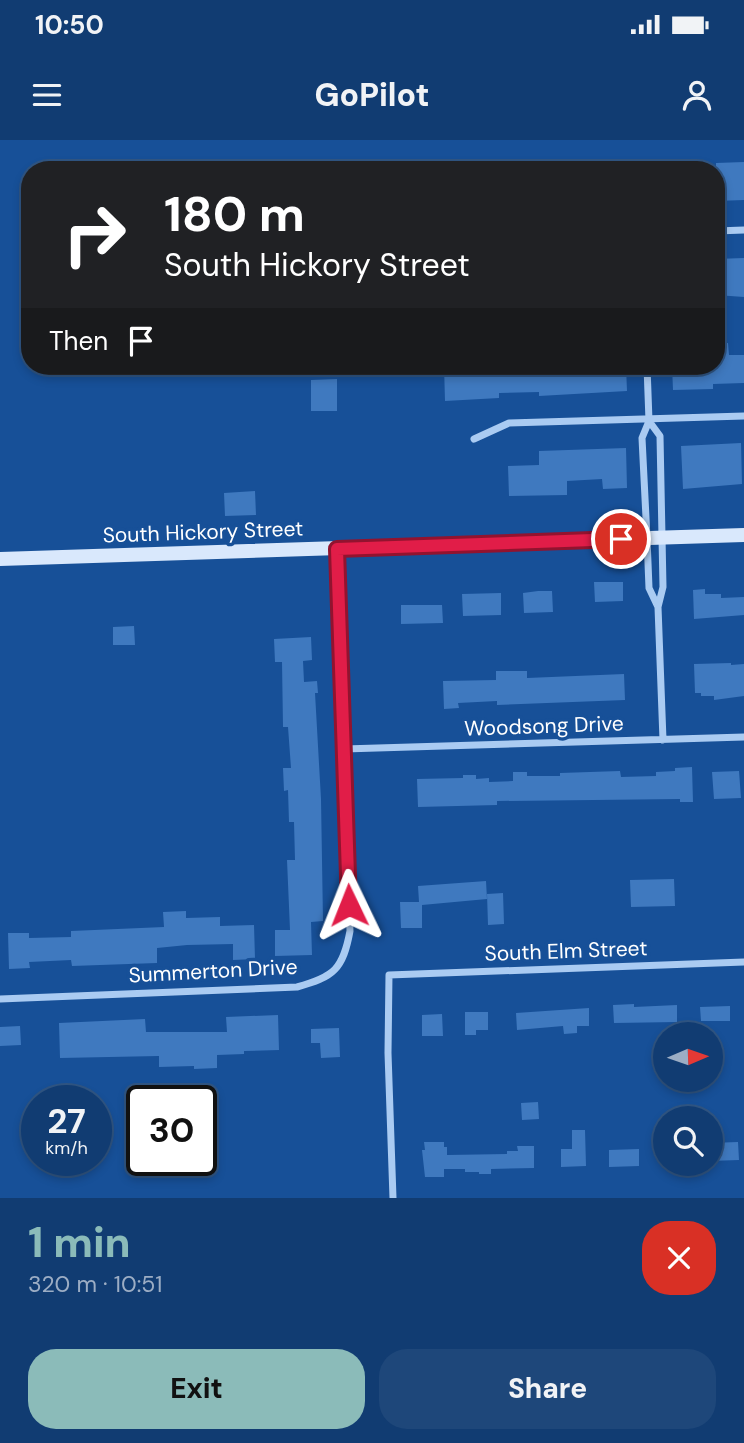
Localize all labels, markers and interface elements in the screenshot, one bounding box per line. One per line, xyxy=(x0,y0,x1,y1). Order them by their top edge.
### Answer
text: 10:50 xyxy=(35,8,104,42)
text: GoPilot xyxy=(315,74,429,116)
icon: menu xyxy=(28,76,66,114)
icon: person xyxy=(678,76,716,114)
text: 180 m xyxy=(164,182,305,246)
icon: right xyxy=(49,189,140,280)
text: South Hickory Street xyxy=(164,244,470,286)
icon: arrive xyxy=(122,322,160,360)
text: Then xyxy=(49,324,108,358)
pin xyxy=(591,509,651,569)
street label: South Hickory Street xyxy=(102,515,304,549)
icon: arrive xyxy=(602,520,640,558)
street label: Woodsong Drive xyxy=(464,709,624,743)
position arrow xyxy=(312,868,386,942)
street label: South Elm Street xyxy=(484,934,648,968)
street label: Summerton Drive xyxy=(128,953,298,989)
north arrow xyxy=(653,1022,723,1092)
map controls xyxy=(653,1022,723,1176)
speed limit sign: 30 xyxy=(126,1085,217,1176)
text: 27 xyxy=(47,1098,86,1144)
button: search xyxy=(653,1106,723,1176)
text: km/h xyxy=(45,1136,88,1160)
text: 1 min xyxy=(28,1215,131,1270)
button: close xyxy=(642,1221,716,1295)
text: 320 m · 10:51 xyxy=(28,1269,163,1299)
button: Exit xyxy=(28,1349,365,1429)
button: Share xyxy=(379,1349,716,1429)

